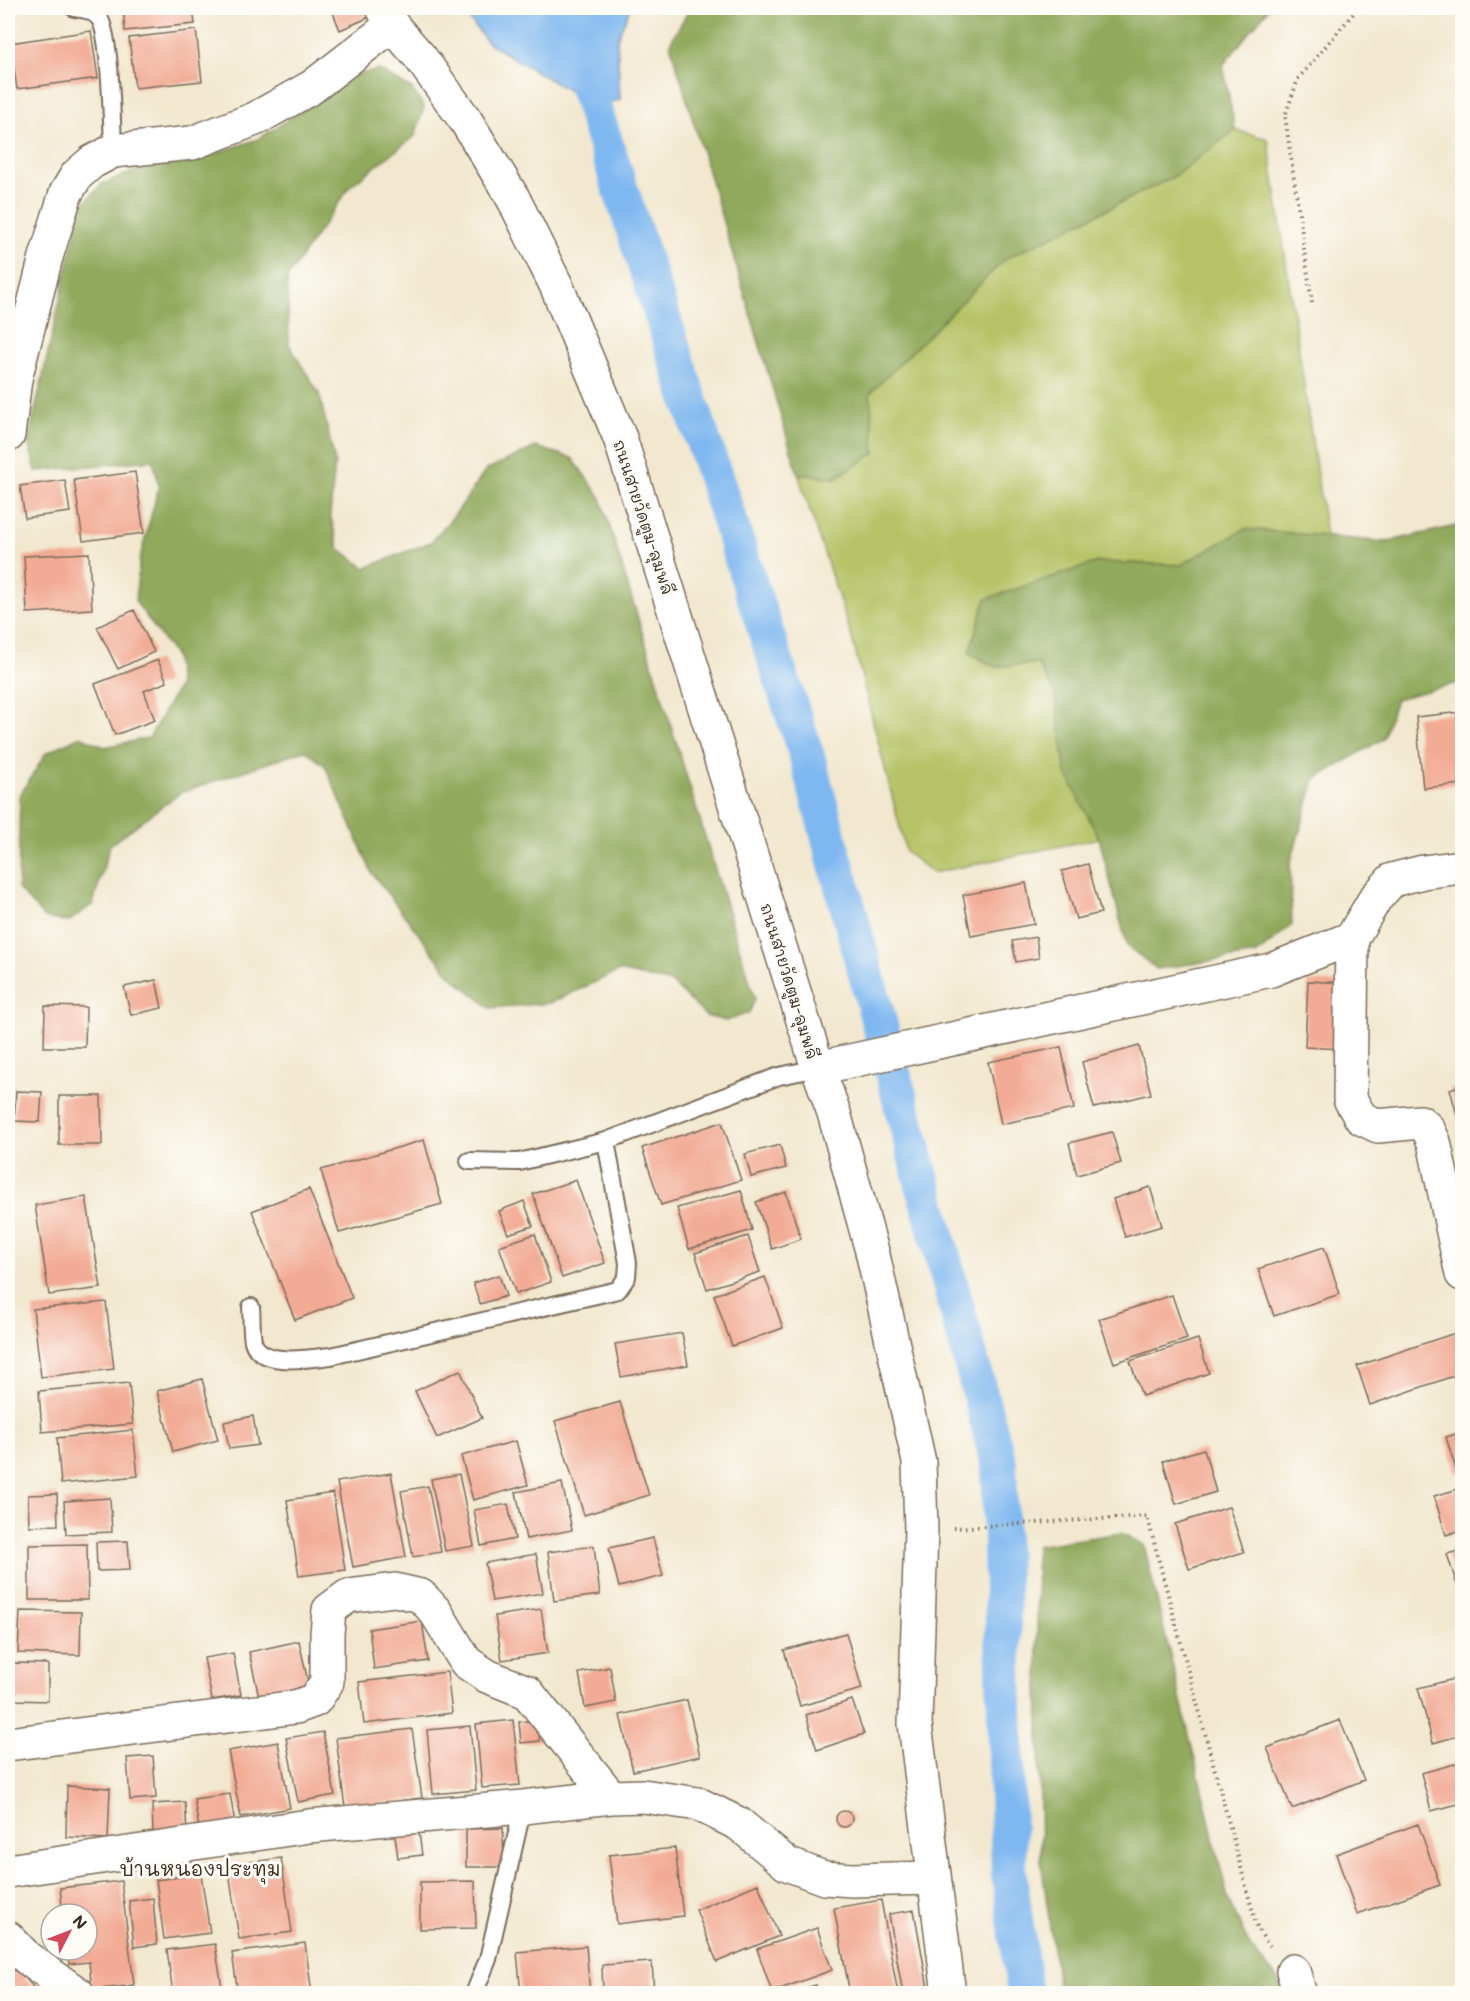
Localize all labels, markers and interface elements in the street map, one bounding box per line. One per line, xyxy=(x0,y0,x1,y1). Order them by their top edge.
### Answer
street label: ถนนสายวัดตูม-ลุมพลี xyxy=(606,437,680,598)
street label: ถนนสายวัดตูม-ลุมพลี xyxy=(753,900,824,1062)
district label: บ้านหนองประทุม xyxy=(119,1855,281,1885)
north arrow xyxy=(39,1902,99,1962)
text: N xyxy=(69,1910,92,1933)

